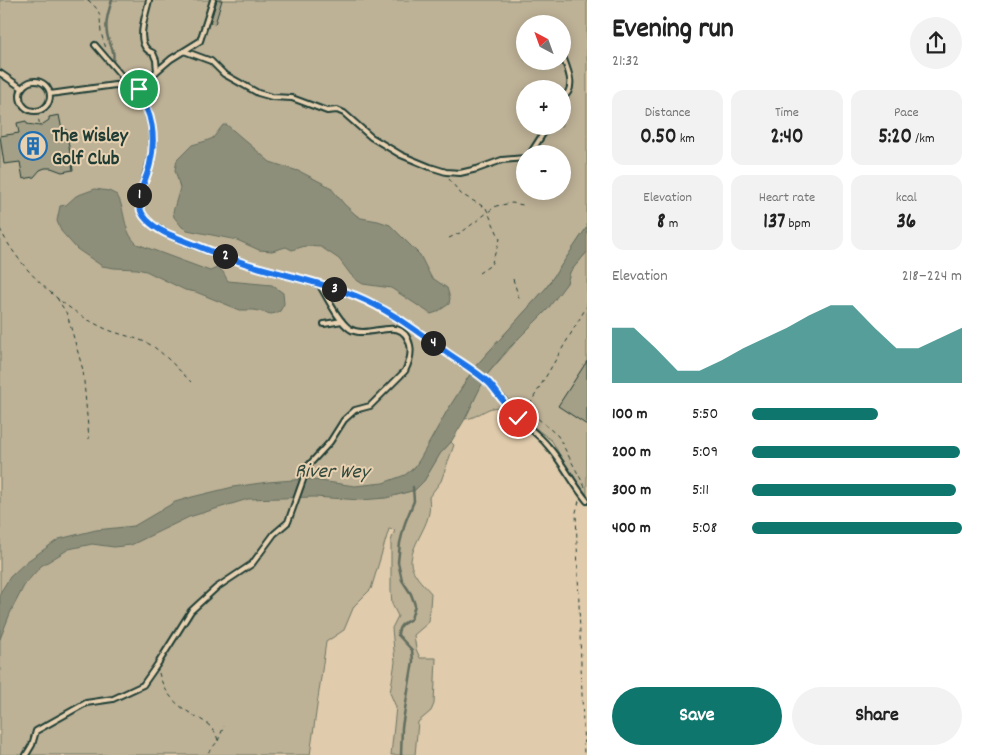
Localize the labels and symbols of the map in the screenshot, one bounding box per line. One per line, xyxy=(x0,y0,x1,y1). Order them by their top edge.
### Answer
north arrow xyxy=(516,15,571,70)
pin xyxy=(118,68,160,110)
place label: The Wisley Golf Club xyxy=(52,123,129,174)
building icon: The Wisley Golf Club xyxy=(18,131,48,161)
pin: 1 xyxy=(126,182,152,208)
pin: 2 xyxy=(212,244,238,268)
pin: 3 xyxy=(322,276,346,302)
pin: 4 xyxy=(420,330,446,356)
pin xyxy=(497,397,539,439)
water label: River Wey xyxy=(294,457,372,489)

